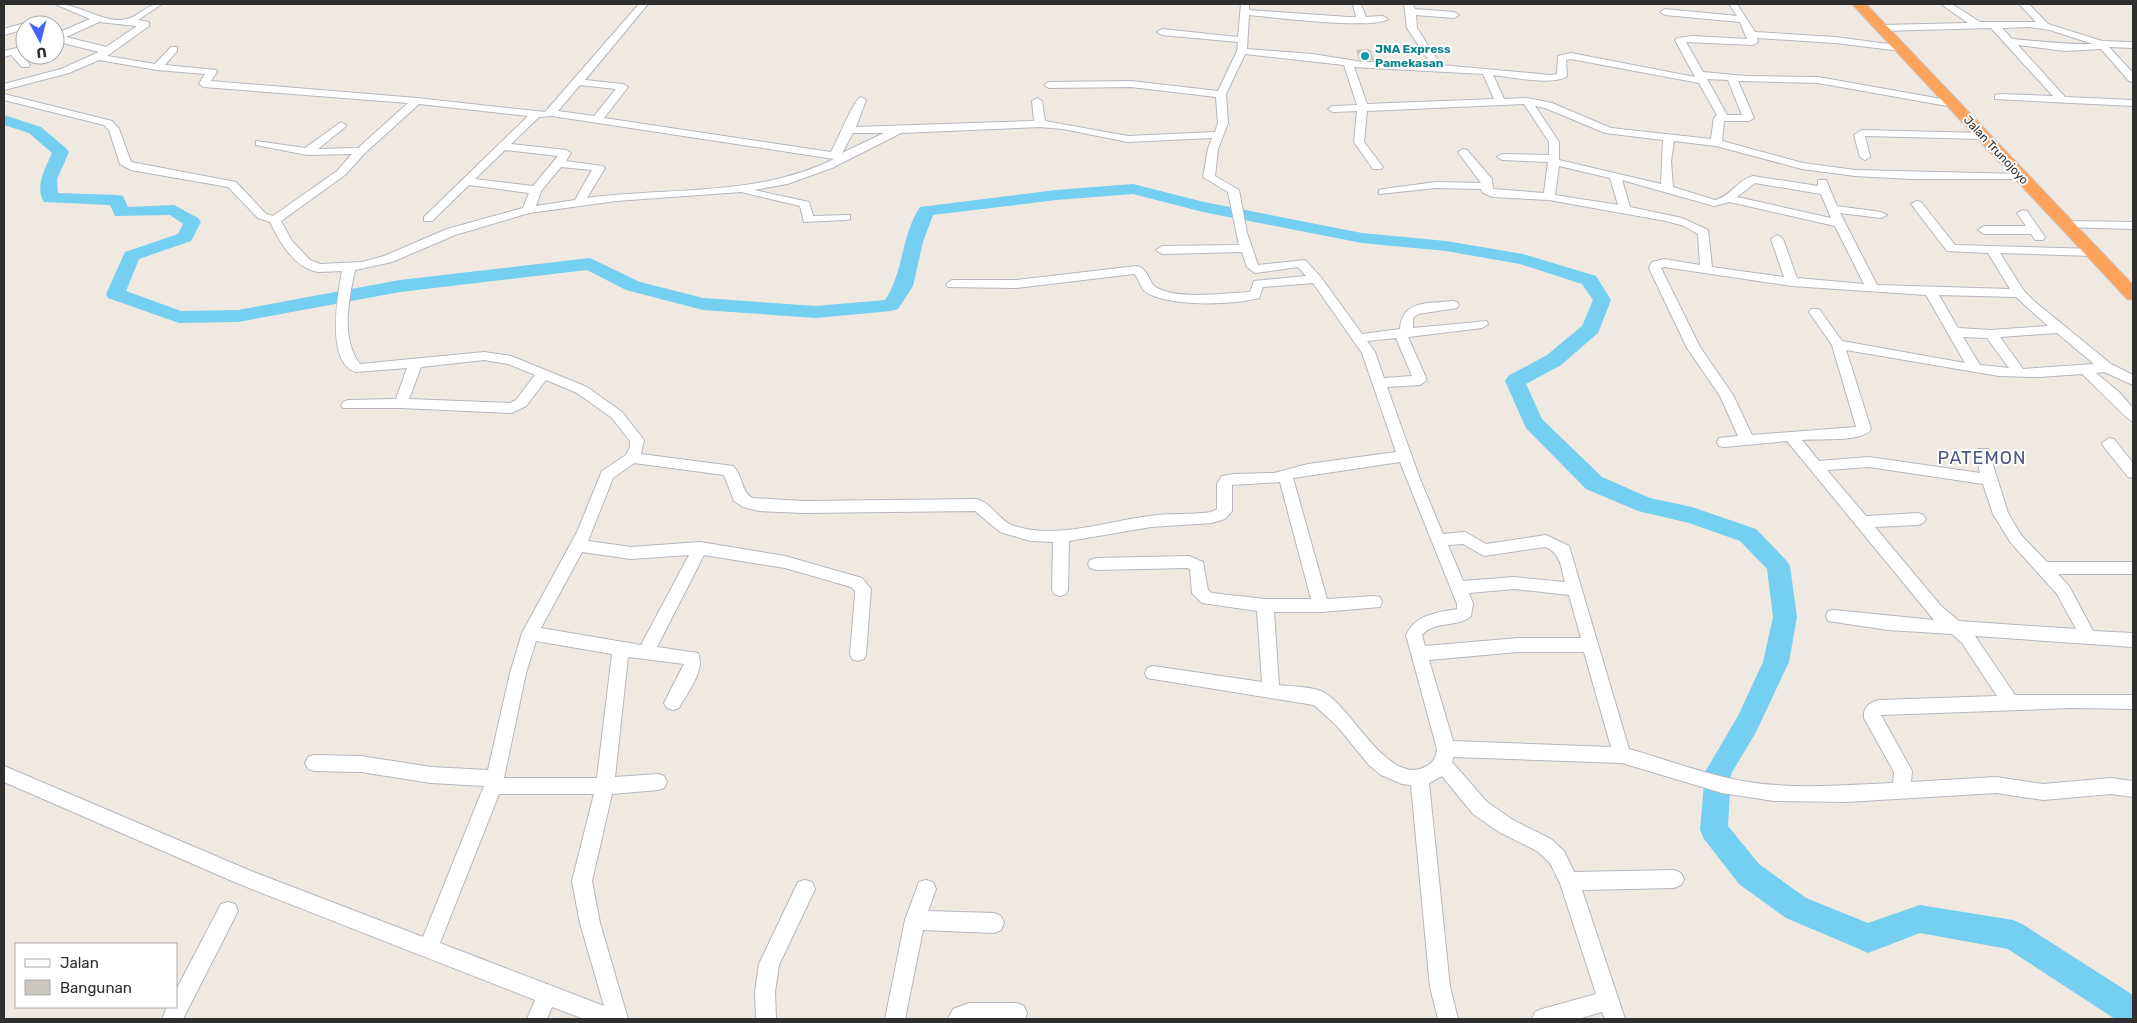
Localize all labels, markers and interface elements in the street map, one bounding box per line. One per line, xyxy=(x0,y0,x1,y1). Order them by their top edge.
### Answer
north arrow xyxy=(15,15,65,65)
place label: JNA Express Pamekasan xyxy=(1375,42,1451,70)
text: U xyxy=(35,43,48,61)
marker: JNA Express Pamekasan xyxy=(1359,50,1371,62)
street label: Jalan Trunojoyo xyxy=(1961,113,2031,187)
district label: PATEMON xyxy=(1938,447,2026,469)
legend xyxy=(15,943,178,1008)
text: Jalan xyxy=(60,954,99,972)
text: Bangunan xyxy=(60,979,132,997)

